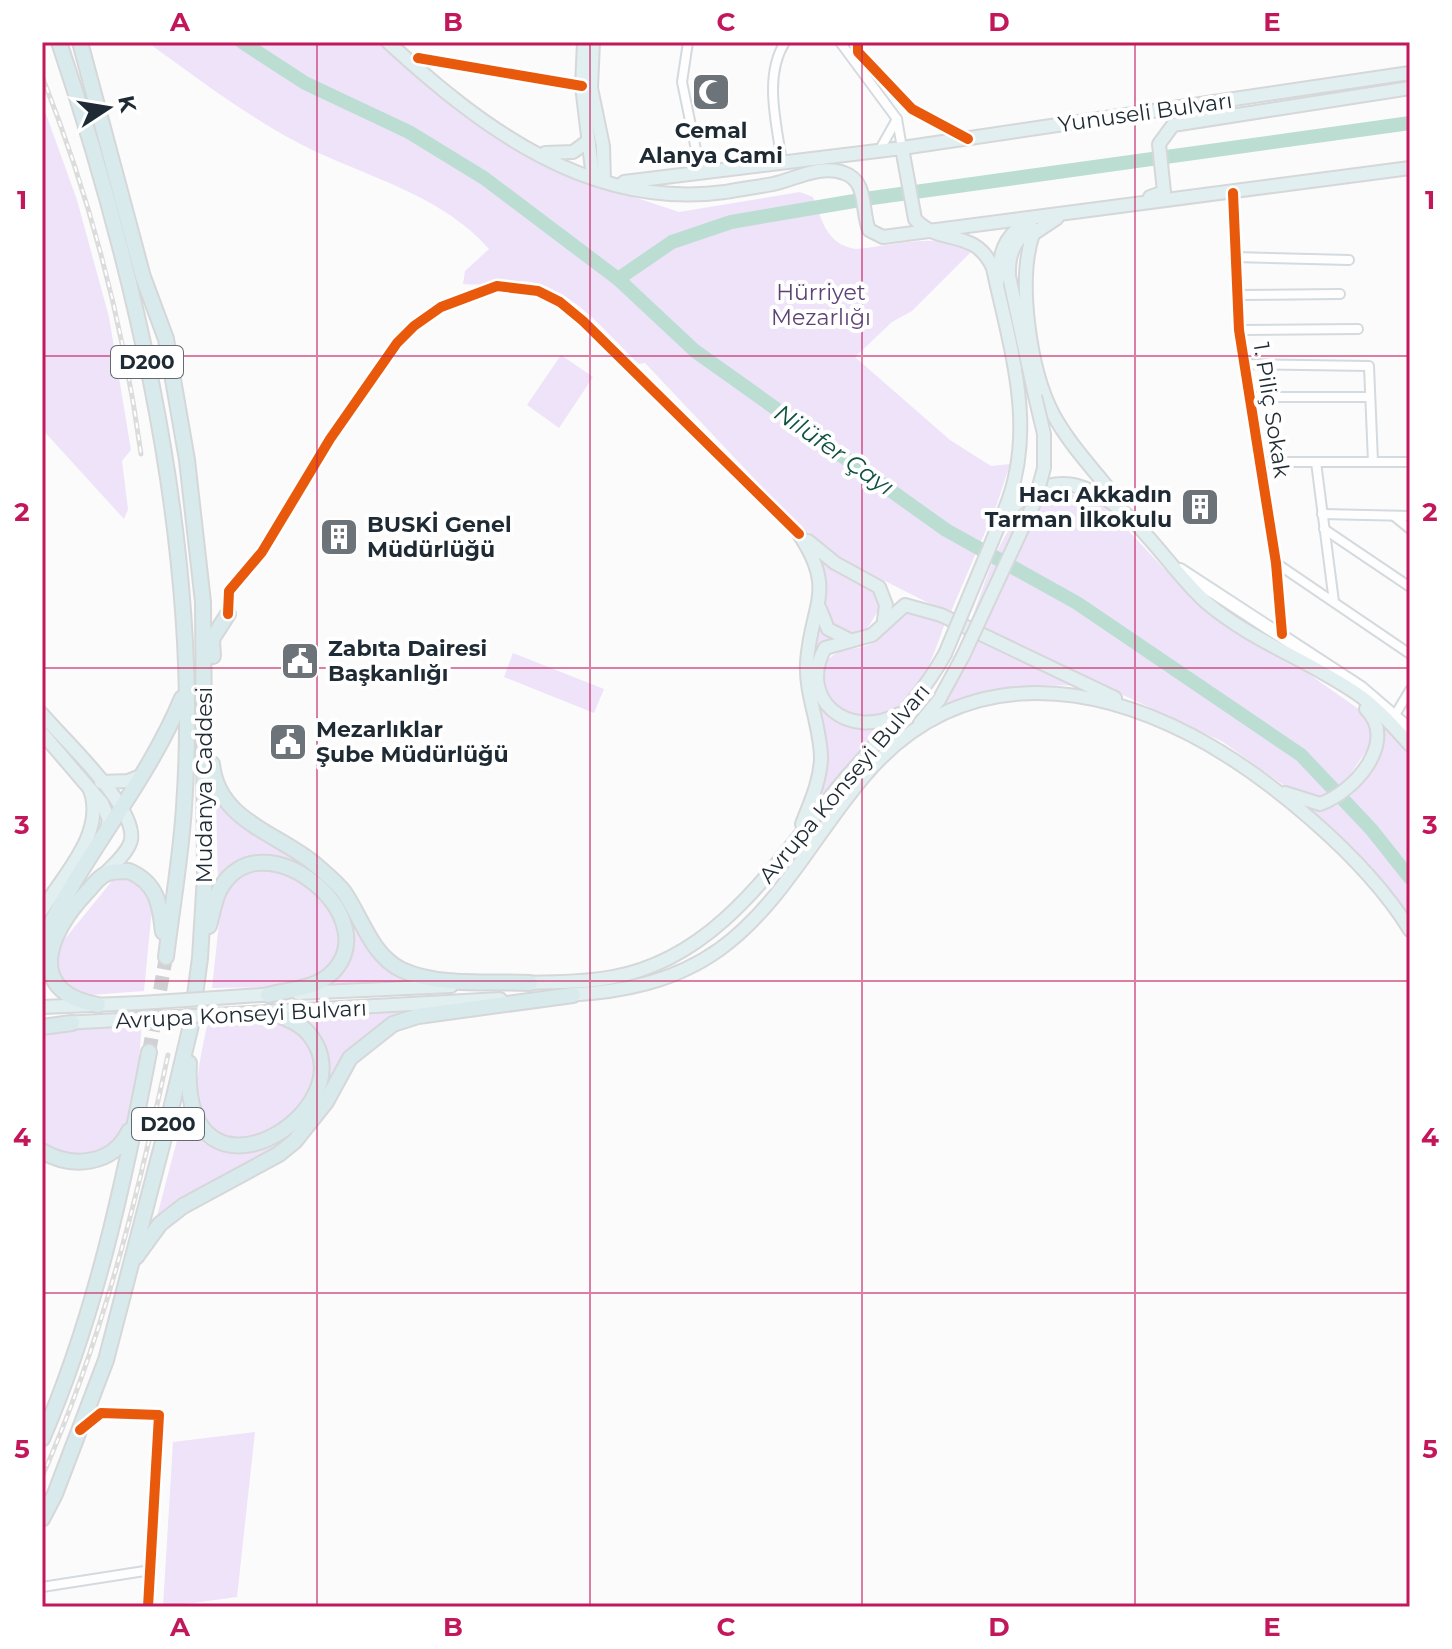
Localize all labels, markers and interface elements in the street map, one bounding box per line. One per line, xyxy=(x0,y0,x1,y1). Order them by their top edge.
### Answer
text: A xyxy=(169,6,191,38)
text: B xyxy=(443,6,463,38)
text: C xyxy=(717,6,736,38)
text: D xyxy=(988,6,1010,38)
text: E xyxy=(1263,6,1281,38)
north arrow xyxy=(68,68,148,148)
mosque icon: Cemal Alanya Cami xyxy=(690,71,732,113)
street label: Yunuseli Bulvarı xyxy=(1056,87,1234,138)
text: K xyxy=(112,93,142,115)
place label: Cemal Alanya Cami xyxy=(638,117,783,169)
text: 1 xyxy=(17,184,27,216)
text: 1 xyxy=(1425,184,1435,216)
park label: Hürriyet Mezarlığı xyxy=(771,279,871,331)
street label: 1. Piliç Sokak xyxy=(1247,341,1296,480)
road number: D200 xyxy=(111,346,183,378)
water label: Nilüfer Çayı xyxy=(769,398,900,501)
place label: Hacı Akkadın Tarman İlkokulu xyxy=(985,481,1172,533)
building icon: Hacı Akkadın Tarman İlkokulu xyxy=(1179,486,1221,528)
text: 2 xyxy=(14,496,30,528)
text: 2 xyxy=(1422,496,1438,528)
place label: BUSKİ Genel Müdürlüğü xyxy=(367,511,512,563)
building icon: BUSKİ Genel Müdürlüğü xyxy=(318,516,360,558)
place label: Zabıta Dairesi Başkanlığı xyxy=(328,635,487,687)
public building icon: Zabıta Dairesi Başkanlığı xyxy=(279,640,321,682)
street label: Avrupa Konseyi Bulvarı xyxy=(753,678,936,888)
street label: Mudanya Caddesi xyxy=(191,687,218,883)
place label: Mezarlıklar Şube Müdürlüğü xyxy=(316,716,509,768)
public building icon: Mezarlıklar Şube Müdürlüğü xyxy=(267,721,309,763)
text: 3 xyxy=(13,809,30,841)
text: 3 xyxy=(1421,809,1438,841)
street label: Avrupa Konseyi Bulvarı xyxy=(115,994,368,1035)
road number: D200 xyxy=(132,1108,204,1140)
text: 4 xyxy=(13,1121,31,1153)
text: 4 xyxy=(1421,1121,1439,1153)
text: 5 xyxy=(14,1433,30,1465)
text: 5 xyxy=(1422,1433,1438,1465)
text: A xyxy=(169,1611,191,1643)
text: B xyxy=(443,1611,463,1643)
text: C xyxy=(717,1611,736,1643)
text: D xyxy=(988,1611,1010,1643)
text: E xyxy=(1263,1611,1281,1643)

